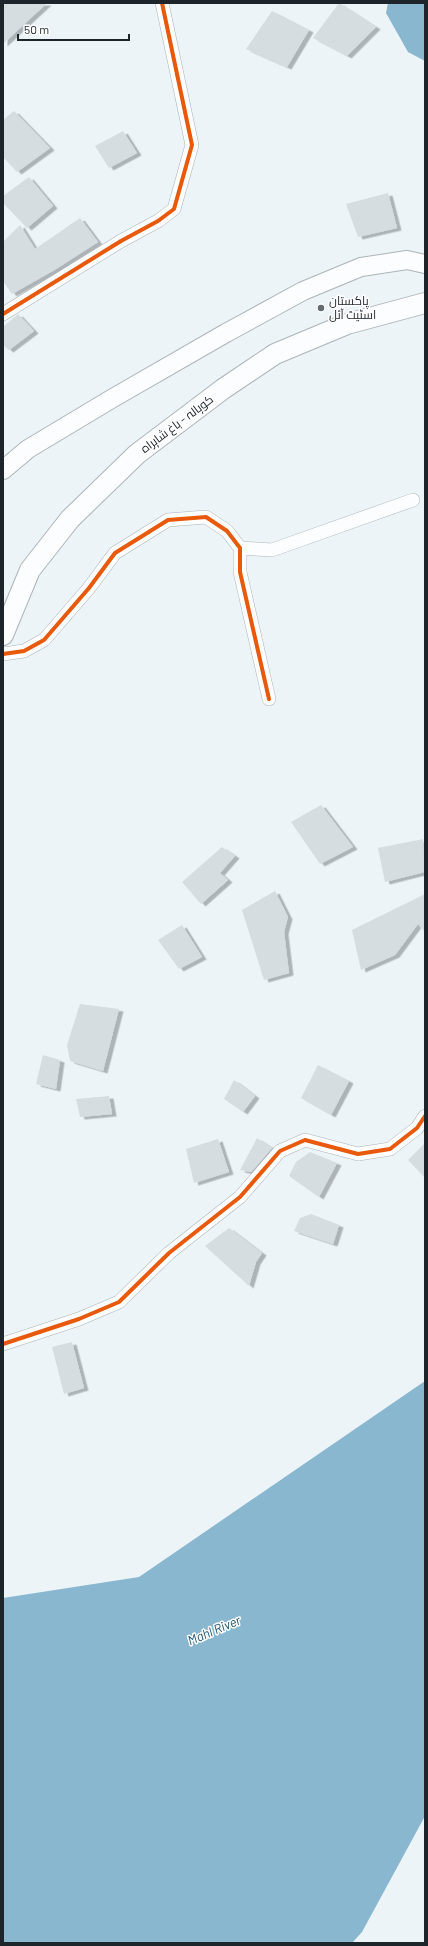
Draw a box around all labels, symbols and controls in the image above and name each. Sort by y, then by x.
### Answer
scale bar [18,16,129,42]
text: 50 m [24,22,49,36]
place label: پاکستان اسٹیٹ آئل [329,293,376,322]
marker: پاکستان اسٹیٹ آئل [316,303,326,313]
street label: کوہالہ - باغ شاہراہ [137,391,217,457]
water label: Mahl River [185,1612,243,1648]

